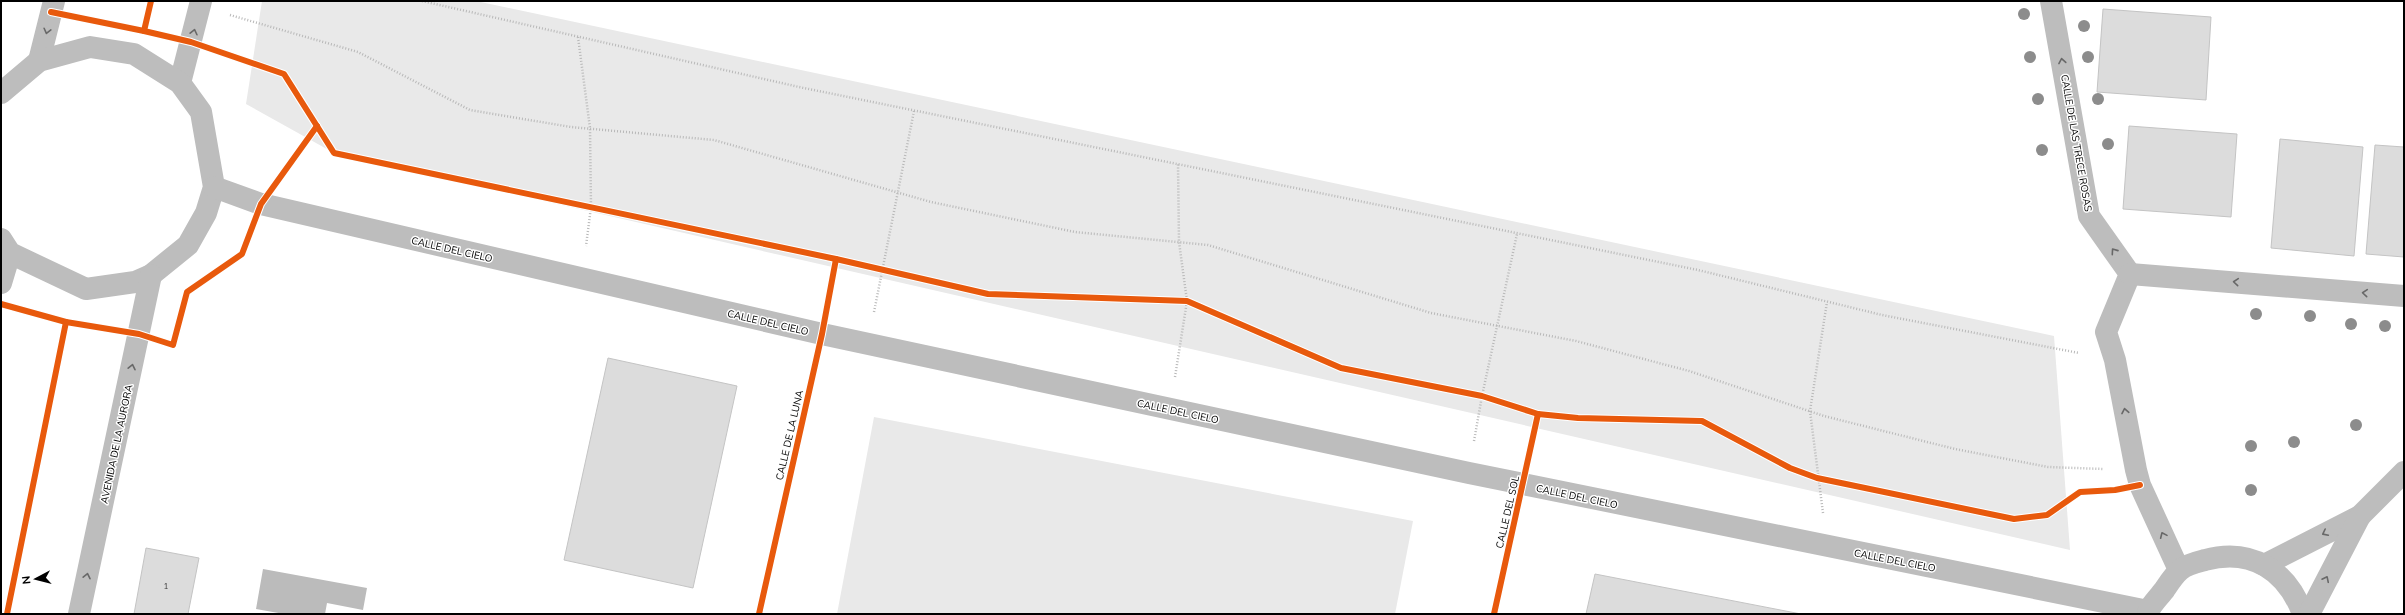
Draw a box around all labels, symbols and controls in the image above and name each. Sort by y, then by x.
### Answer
one-way arrow [43,28,51,34]
one-way arrow [189,29,197,35]
one-way arrow [2058,58,2067,64]
street label: CALLE DE LAS TRECE ROSAS [2058,73,2095,213]
street label: CALLE DEL CIELO [410,234,494,265]
one-way arrow [2111,248,2119,255]
one-way arrow [2233,278,2239,287]
one-way arrow [2362,289,2368,298]
street label: CALLE DEL CIELO [726,307,810,338]
one-way arrow [128,363,136,370]
street label: AVENIDA DE LA AURORA [97,383,136,505]
street label: CALLE DE LA LUNA [773,388,806,481]
street label: CALLE DEL CIELO [1136,397,1220,427]
one-way arrow [2121,408,2129,414]
street label: CALLE DEL SOL [1493,474,1522,550]
street label: CALLE DEL CIELO [1535,482,1619,512]
one-way arrow [2322,529,2329,536]
one-way arrow [2160,531,2168,539]
street label: CALLE DEL CIELO [1853,546,1937,575]
north arrow [16,559,56,599]
one-way arrow [83,573,91,579]
text: N [19,575,34,585]
one-way arrow [2321,576,2329,583]
house number: 1 [164,581,169,591]

